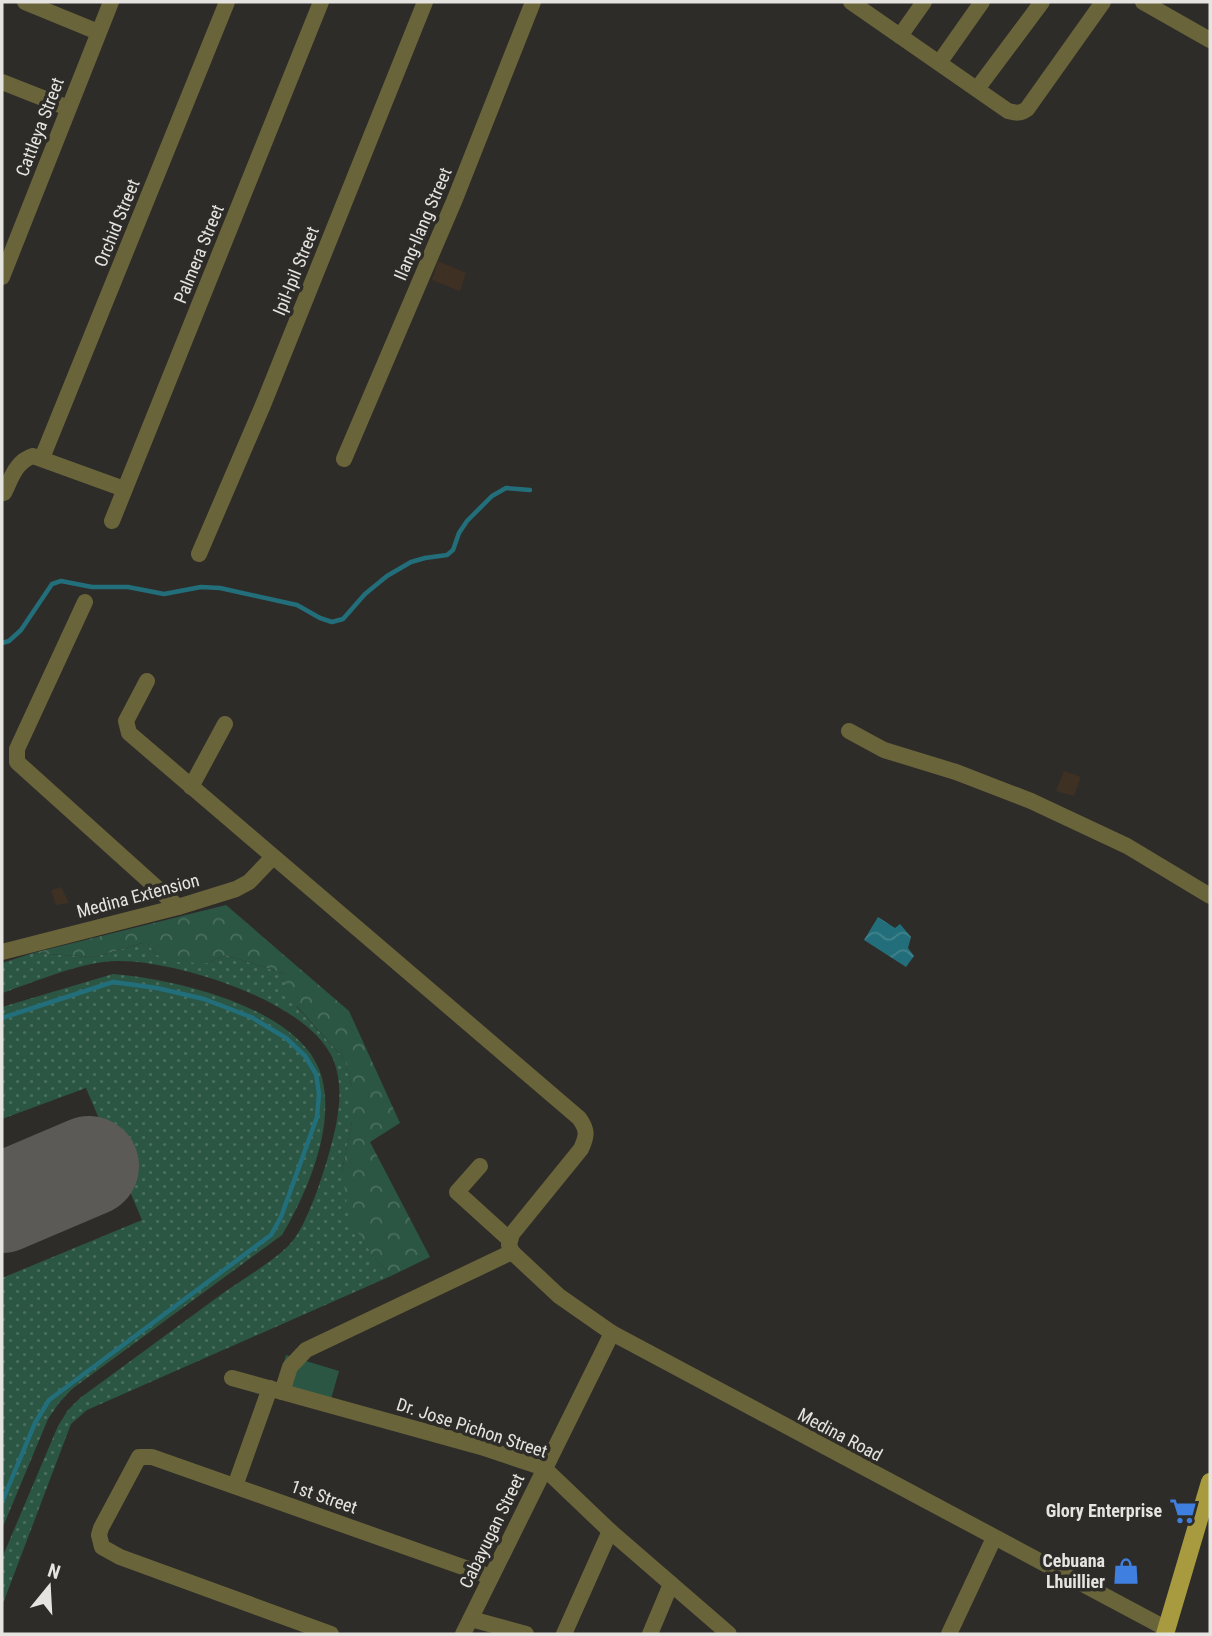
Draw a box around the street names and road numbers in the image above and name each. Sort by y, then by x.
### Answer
street label: Cattleya Street [11,74,68,179]
street label: Ilang-Ilang Street [389,164,456,283]
street label: Orchid Street [89,176,144,270]
street label: Palmera Street [169,201,228,306]
street label: Ipil-Ipil Street [268,223,323,318]
street label: Medina Extension [74,869,201,922]
street label: Dr. Jose Pichon Street [394,1393,550,1462]
street label: Medina Road [794,1404,886,1466]
street label: Cabayugan Street [455,1470,528,1592]
street label: 1st Street [288,1475,360,1518]

